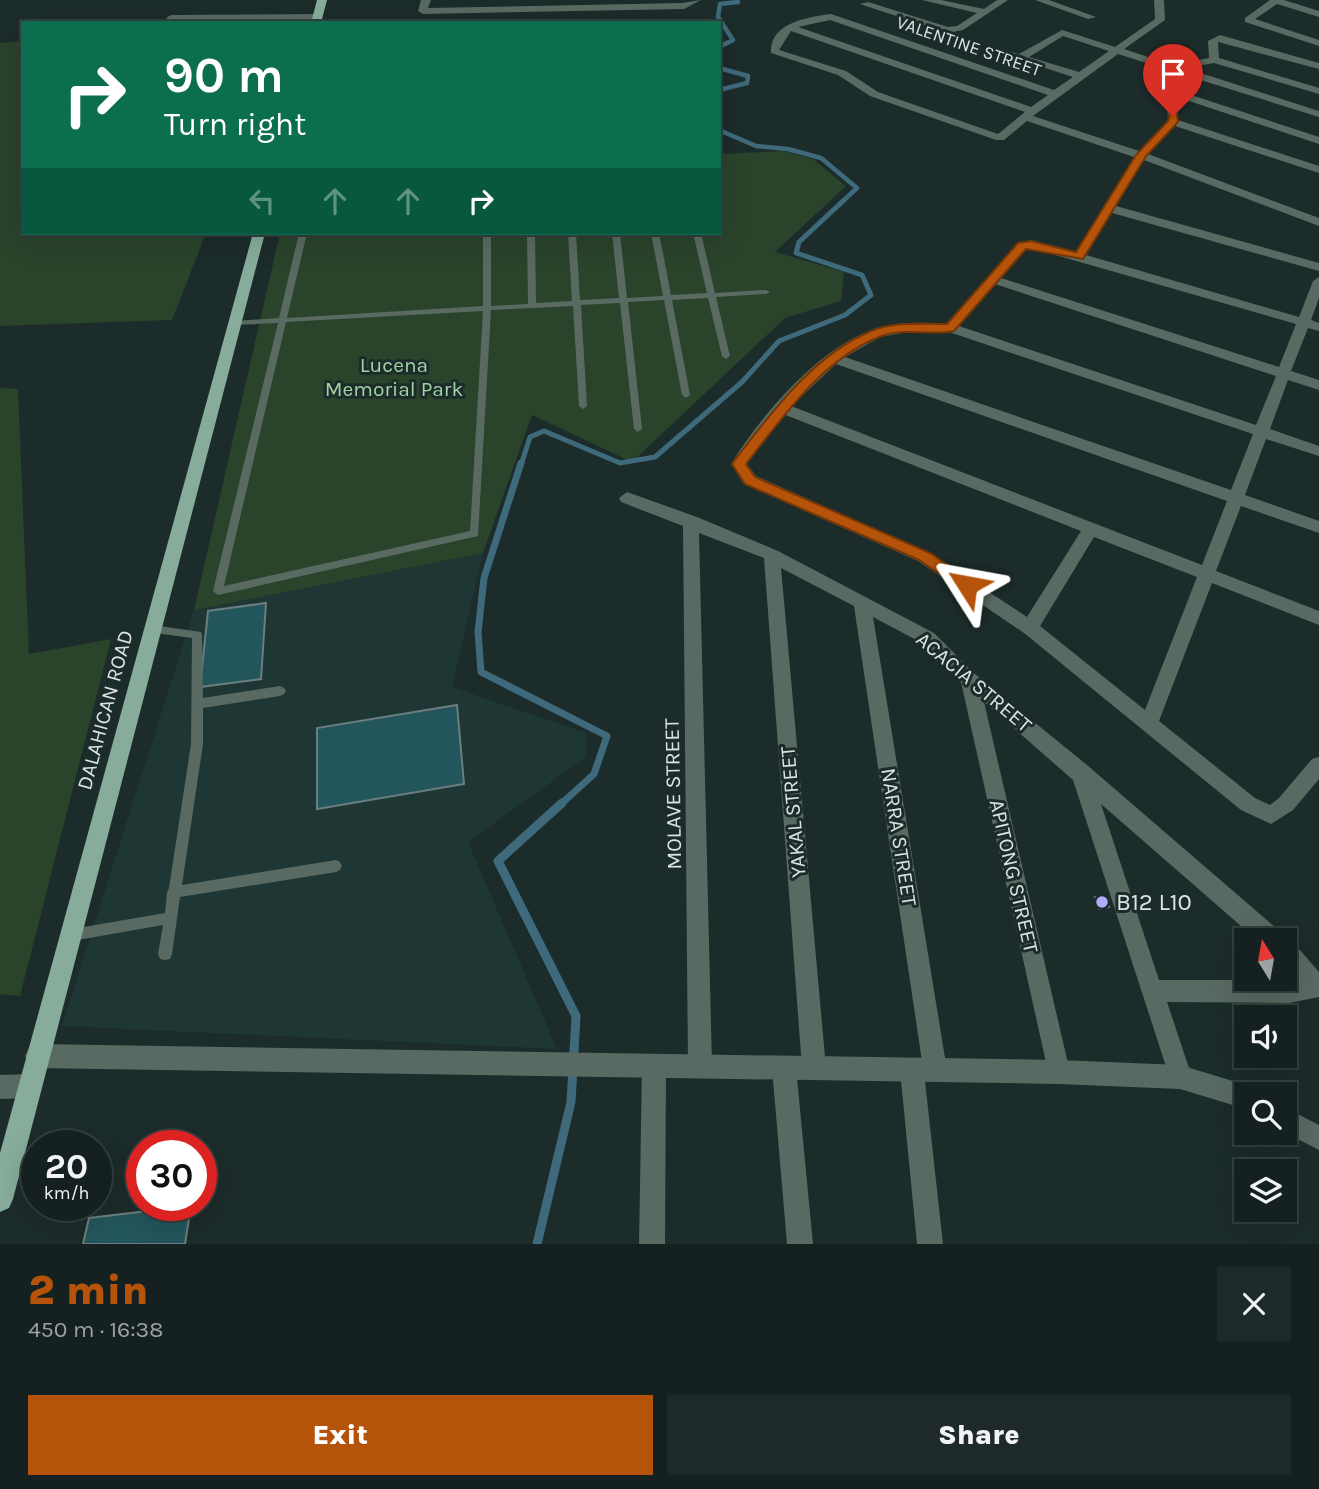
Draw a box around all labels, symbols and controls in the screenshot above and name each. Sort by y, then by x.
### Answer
street label: VALENTINE STREET [894,11,1044,81]
pin [1143,44,1203,116]
text: 90 m [164,47,284,104]
icon: right [49,49,140,140]
icon: arrive [1154,55,1192,93]
text: Turn right [164,106,306,143]
icon: left [243,182,281,220]
icon: ahead [316,182,354,220]
icon: ahead [389,182,427,220]
icon: right [462,182,500,220]
park label: Lucena Memorial Park [325,353,463,401]
position arrow [930,548,1004,622]
street label: ACACIA STREET [912,627,1037,737]
street label: DALAHICAN ROAD [72,628,138,792]
street label: MOLAVE STREET [660,718,686,870]
street label: YAKAL STREET [775,745,811,879]
street label: NARRA STREET [876,766,922,908]
street label: APITONG STREET [985,797,1043,956]
place label: B12 L10 [1116,888,1192,916]
marker: B12 L10 [1094,894,1110,910]
north arrow [1234,928,1297,990]
map controls [1234,928,1297,1222]
button: sound [1234,1005,1297,1068]
button: search [1234,1082,1297,1145]
speed limit sign: 30 [126,1130,217,1221]
text: 20 [45,1146,88,1187]
button: layers [1234,1159,1297,1222]
text: km/h [44,1182,89,1204]
text: 2 min [28,1265,148,1315]
button: close [1217,1267,1291,1341]
text: 450 m · 16:38 [28,1316,163,1343]
button: Exit [28,1395,653,1475]
button: Share [667,1395,1291,1475]

